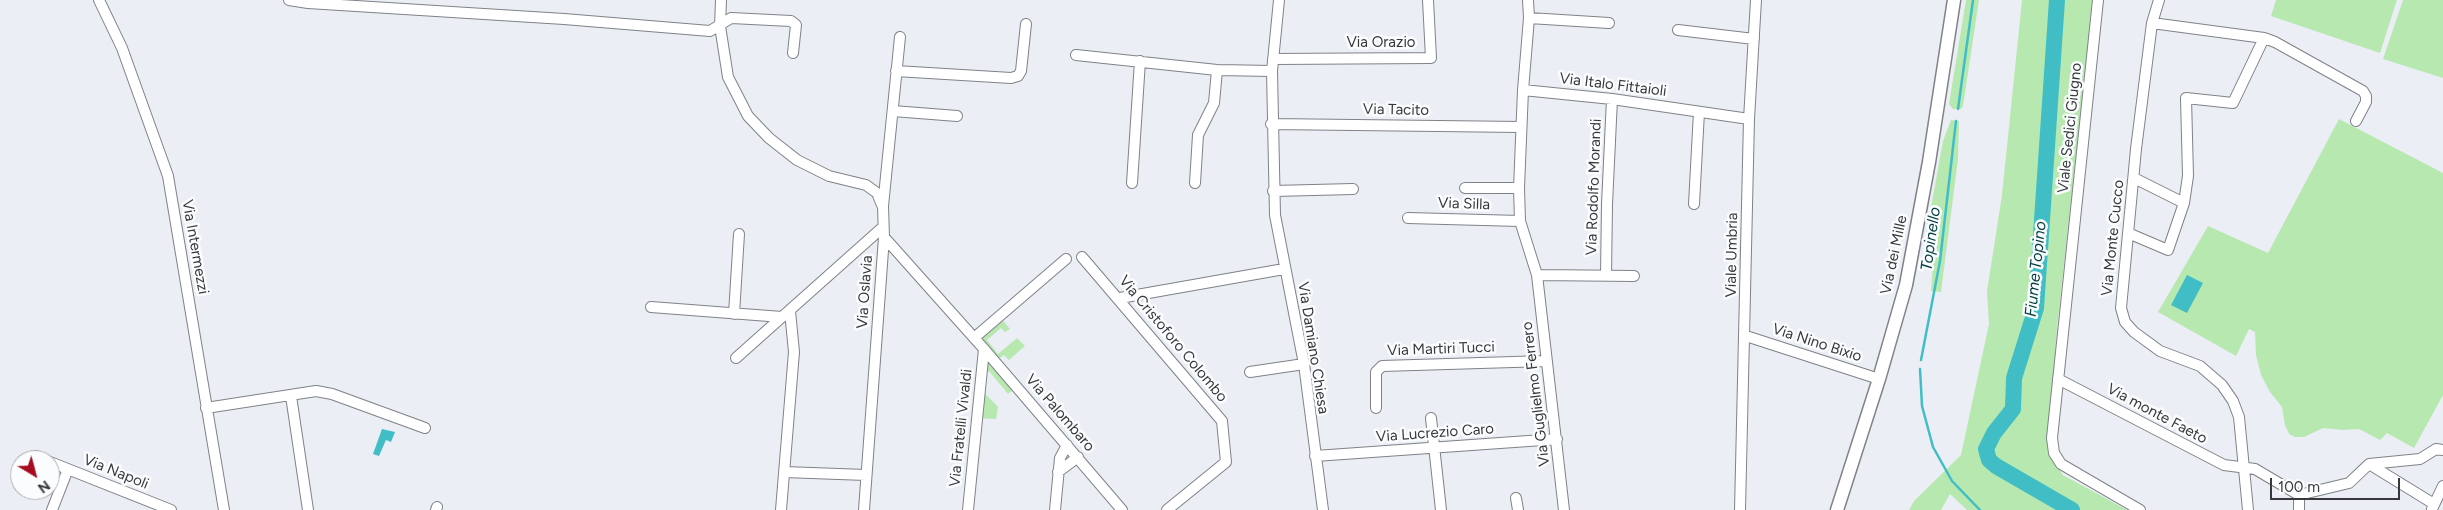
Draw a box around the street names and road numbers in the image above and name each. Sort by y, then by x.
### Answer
street label: Via Orazio [1346,34,1416,52]
street label: Viale Sedici Giugno [2054,62,2086,194]
street label: Via Italo Fittaioli [1558,69,1668,101]
street label: Via Tacito [1363,100,1429,120]
street label: Via Rodolfo Morandi [1583,118,1605,256]
street label: Via Monte Cucco [2098,179,2128,297]
street label: Via Silla [1438,194,1490,214]
street label: Via Intermezzi [178,198,212,296]
street label: Viale Umbria [1722,212,1742,298]
street label: Via dei Mille [1877,214,1911,296]
street label: Via Oslavia [853,255,877,329]
street label: Via Cristoforo Colombo [1115,272,1231,406]
street label: Via Damiano Chiesa [1294,281,1332,415]
street label: Via Nino Bixio [1770,320,1864,366]
street label: Via Guglielmo Ferrero [1518,321,1554,467]
street label: Via Martiri Tucci [1387,338,1495,360]
street label: Via Fratelli Vivaldi [946,368,976,488]
street label: Via Palombaro [1022,371,1098,455]
street label: Via monte Faeto [2104,380,2210,448]
street label: Via Lucrezio Caro [1375,420,1495,446]
street label: Via Napoli [81,451,151,493]

